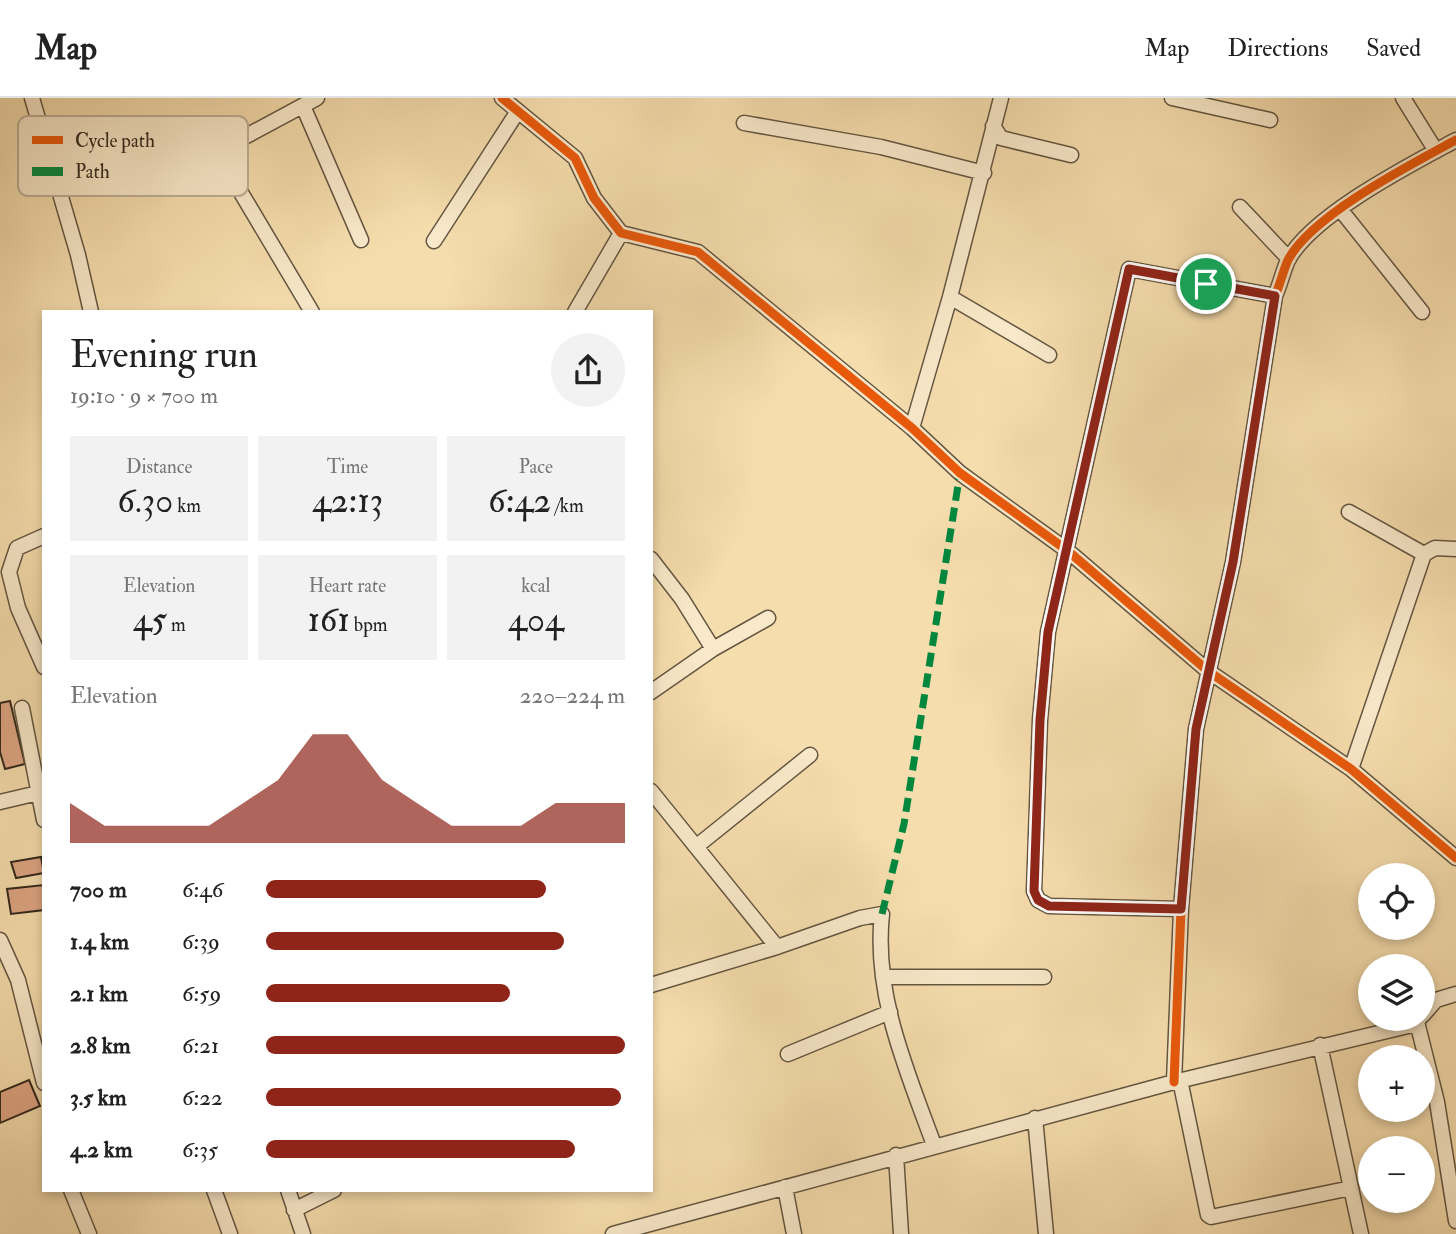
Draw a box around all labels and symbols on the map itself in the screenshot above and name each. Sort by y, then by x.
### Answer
legend [18,116,248,196]
text: Cycle path [75,129,155,154]
text: Path [75,160,110,184]
pin [1176,254,1236,314]

